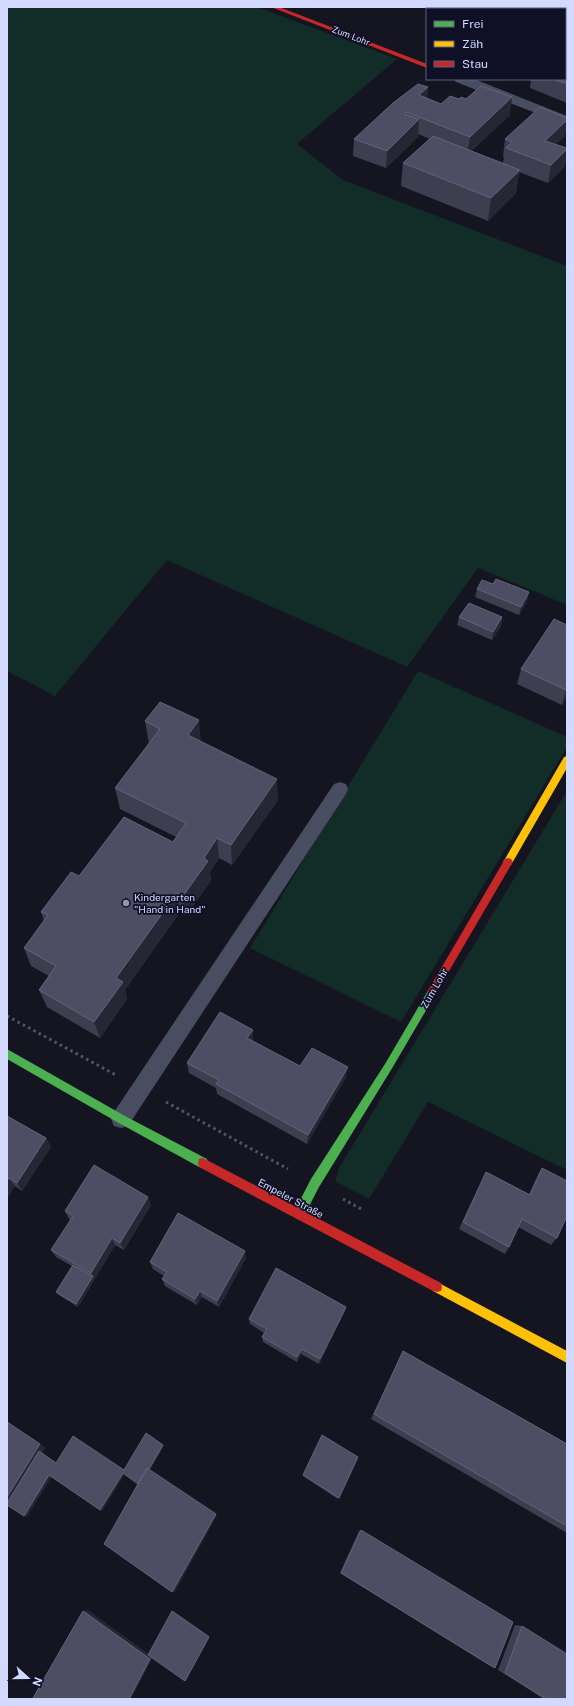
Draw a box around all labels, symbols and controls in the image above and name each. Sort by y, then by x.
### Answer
legend [426,8,566,80]
text: Frei [462,17,484,31]
street label: Zum Lohr [331,23,372,48]
text: Zäh [462,37,483,51]
text: Stau [462,57,488,71]
place label: Kindergarten "Hand in Hand" [134,891,205,915]
marker: Kindergarten "Hand in Hand" [121,898,131,908]
street label: Zum Lohr [418,966,450,1010]
street label: Empeler Straße [256,1176,326,1220]
north arrow [8,1658,48,1698]
text: N [30,1675,44,1688]

